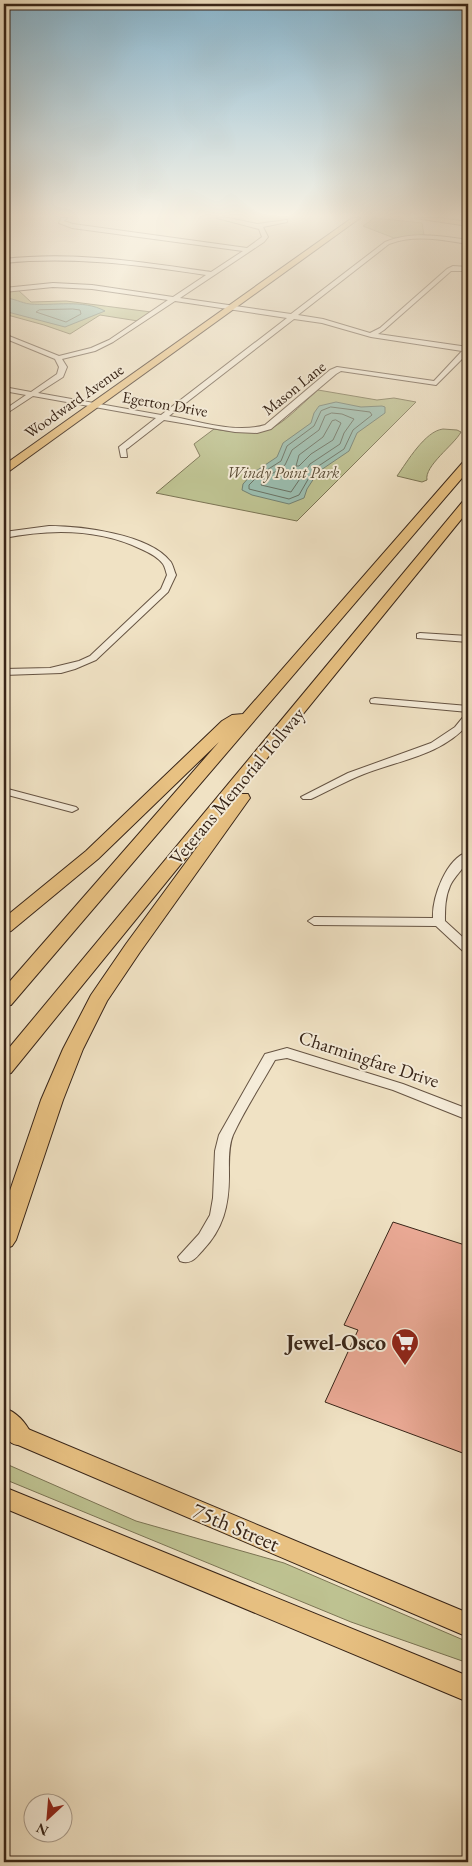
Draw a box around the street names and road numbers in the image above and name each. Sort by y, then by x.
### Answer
street label: Mason Lane [258,356,330,420]
street label: Woodward Avenue [20,359,128,443]
street label: Egerton Drive [121,386,209,422]
street label: Veterans Memorial Tollway [164,702,311,870]
street label: Charmingfare Drive [296,1025,442,1093]
street label: 75th Street [188,1496,284,1558]

